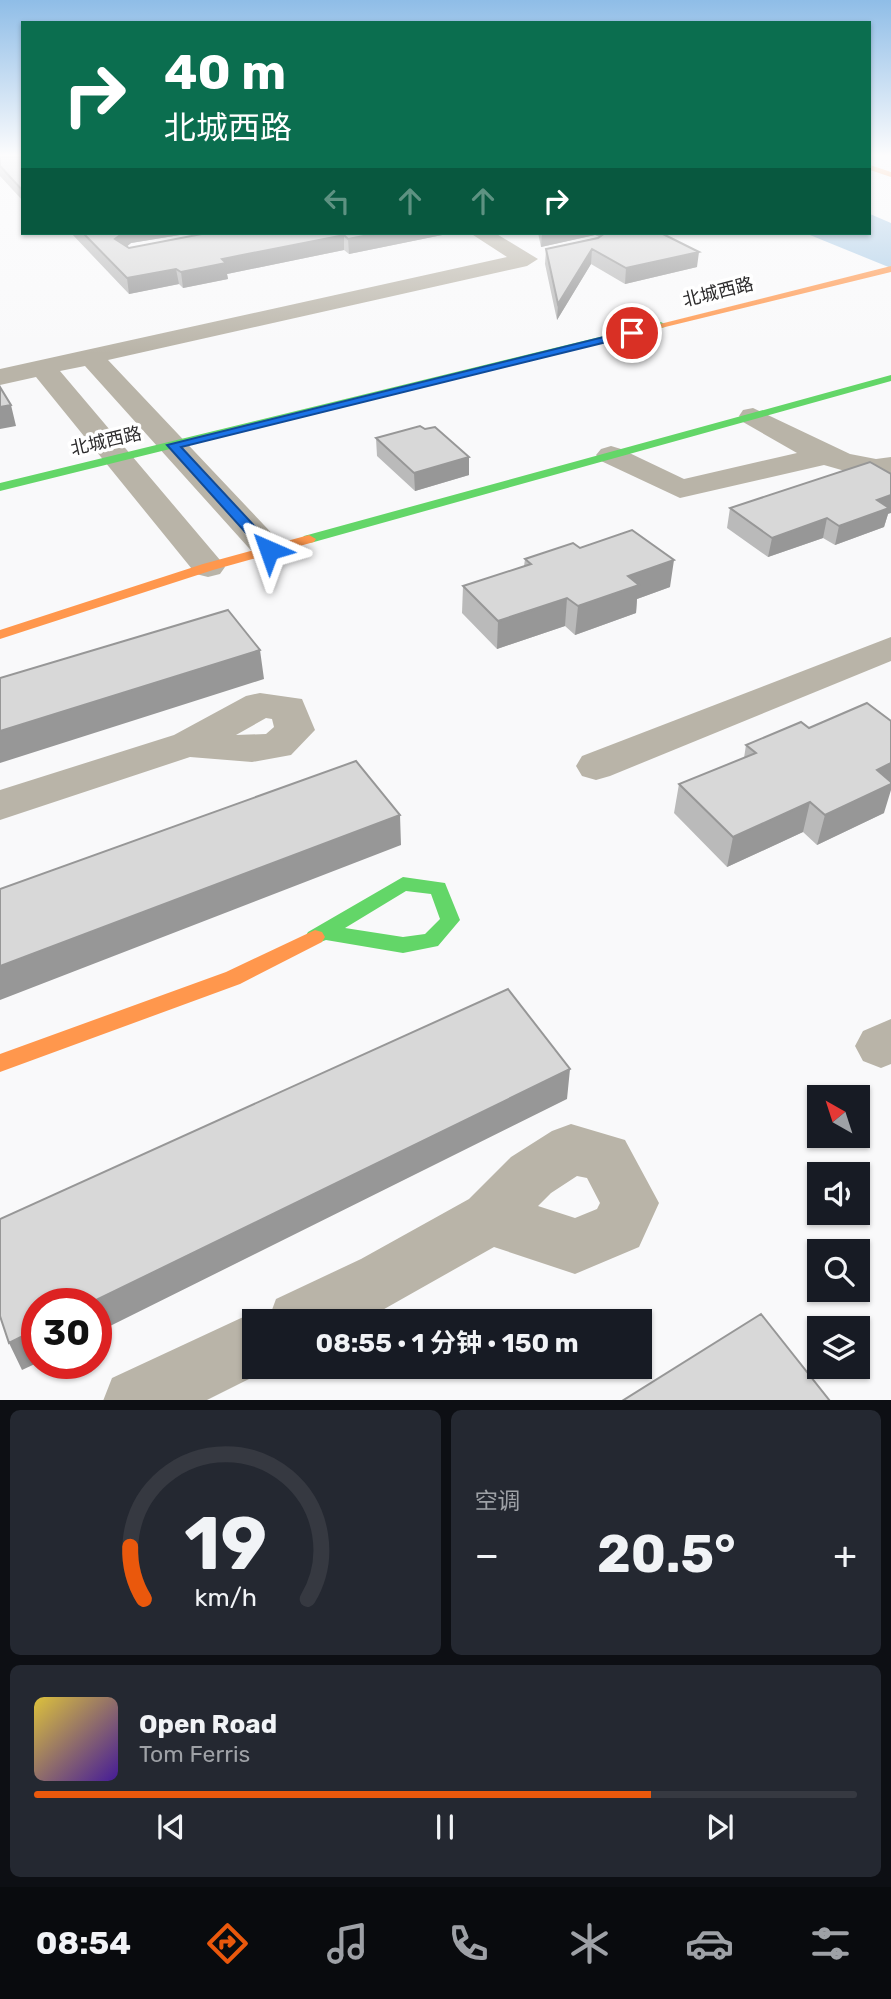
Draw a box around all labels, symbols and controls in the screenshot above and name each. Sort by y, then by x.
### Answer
text: 40 m [164,43,286,101]
icon: right [49,49,140,140]
text: 北城西路 [164,109,292,147]
icon: left [318,182,356,220]
icon: ahead [391,182,429,220]
icon: ahead [464,182,502,220]
icon: right [537,182,575,220]
street label: 北城西路 [680,273,756,311]
pin [602,303,662,363]
icon: arrive [613,314,651,352]
street label: 北城西路 [68,422,144,460]
position arrow [232,513,306,587]
north arrow [807,1085,870,1148]
map controls [807,1085,870,1379]
button: sound [807,1162,870,1225]
button: search [807,1239,870,1302]
speed limit sign: 30 [21,1288,112,1379]
button: layers [807,1316,870,1379]
text: 08:55 · 1 分钟 · 150 m [316,1328,579,1359]
text: 空调 [475,1487,521,1515]
text: 19 [184,1501,267,1587]
text: 20.5° [597,1523,736,1585]
text: − [475,1532,499,1578]
text: + [833,1532,857,1578]
text: km/h [194,1582,256,1611]
text: Open Road [139,1709,277,1740]
text: Tom Ferris [139,1740,250,1768]
icon: previous [152,1808,190,1846]
icon: pause [426,1808,464,1846]
icon: next [701,1808,739,1846]
icon: directions [203,1919,252,1968]
icon: music [323,1919,372,1968]
icon: phone [444,1919,493,1968]
icon: climate [565,1919,614,1968]
icon: car [685,1919,734,1968]
icon: filters [806,1919,855,1968]
text: 08:54 [36,1924,131,1962]

